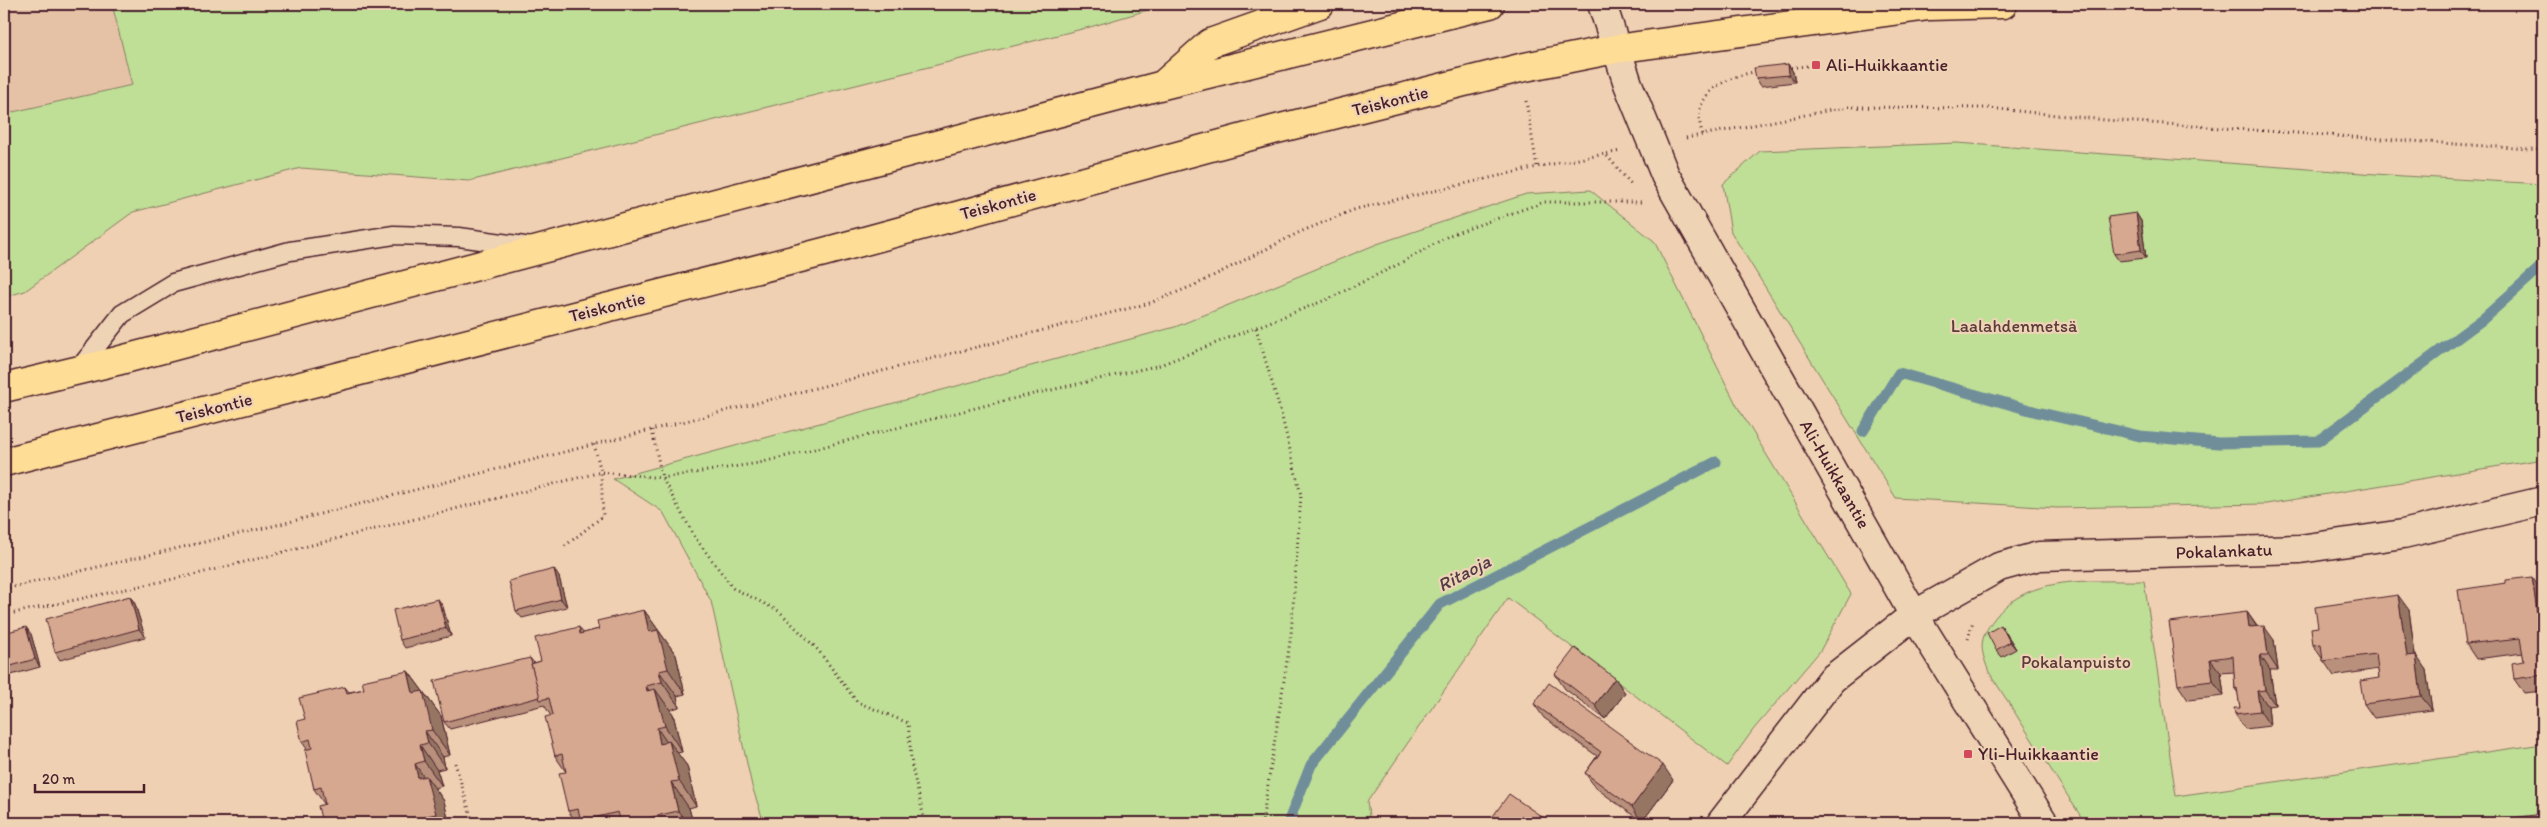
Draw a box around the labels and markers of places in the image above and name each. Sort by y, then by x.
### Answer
place label: Ali-Huikkaantie [1826,54,1948,76]
marker: Ali-Huikkaantie [1810,59,1822,71]
place label: Yli-Huikkaantie [1978,743,2099,765]
marker: Yli-Huikkaantie [1962,748,1974,760]

